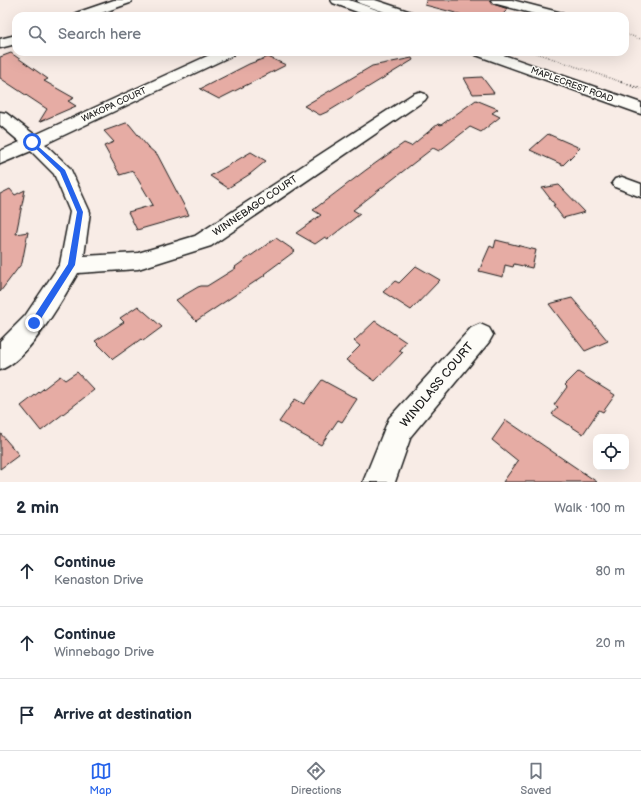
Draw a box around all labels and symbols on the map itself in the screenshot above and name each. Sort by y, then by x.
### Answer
street label: MAPLECREST ROAD [529,65,615,105]
street label: WAKOPA COURT [80,85,149,125]
route start [23,133,41,151]
street label: WINNEBAGO COURT [210,173,300,239]
route end [25,314,43,332]
street label: WINDLASS COURT [397,339,478,431]

